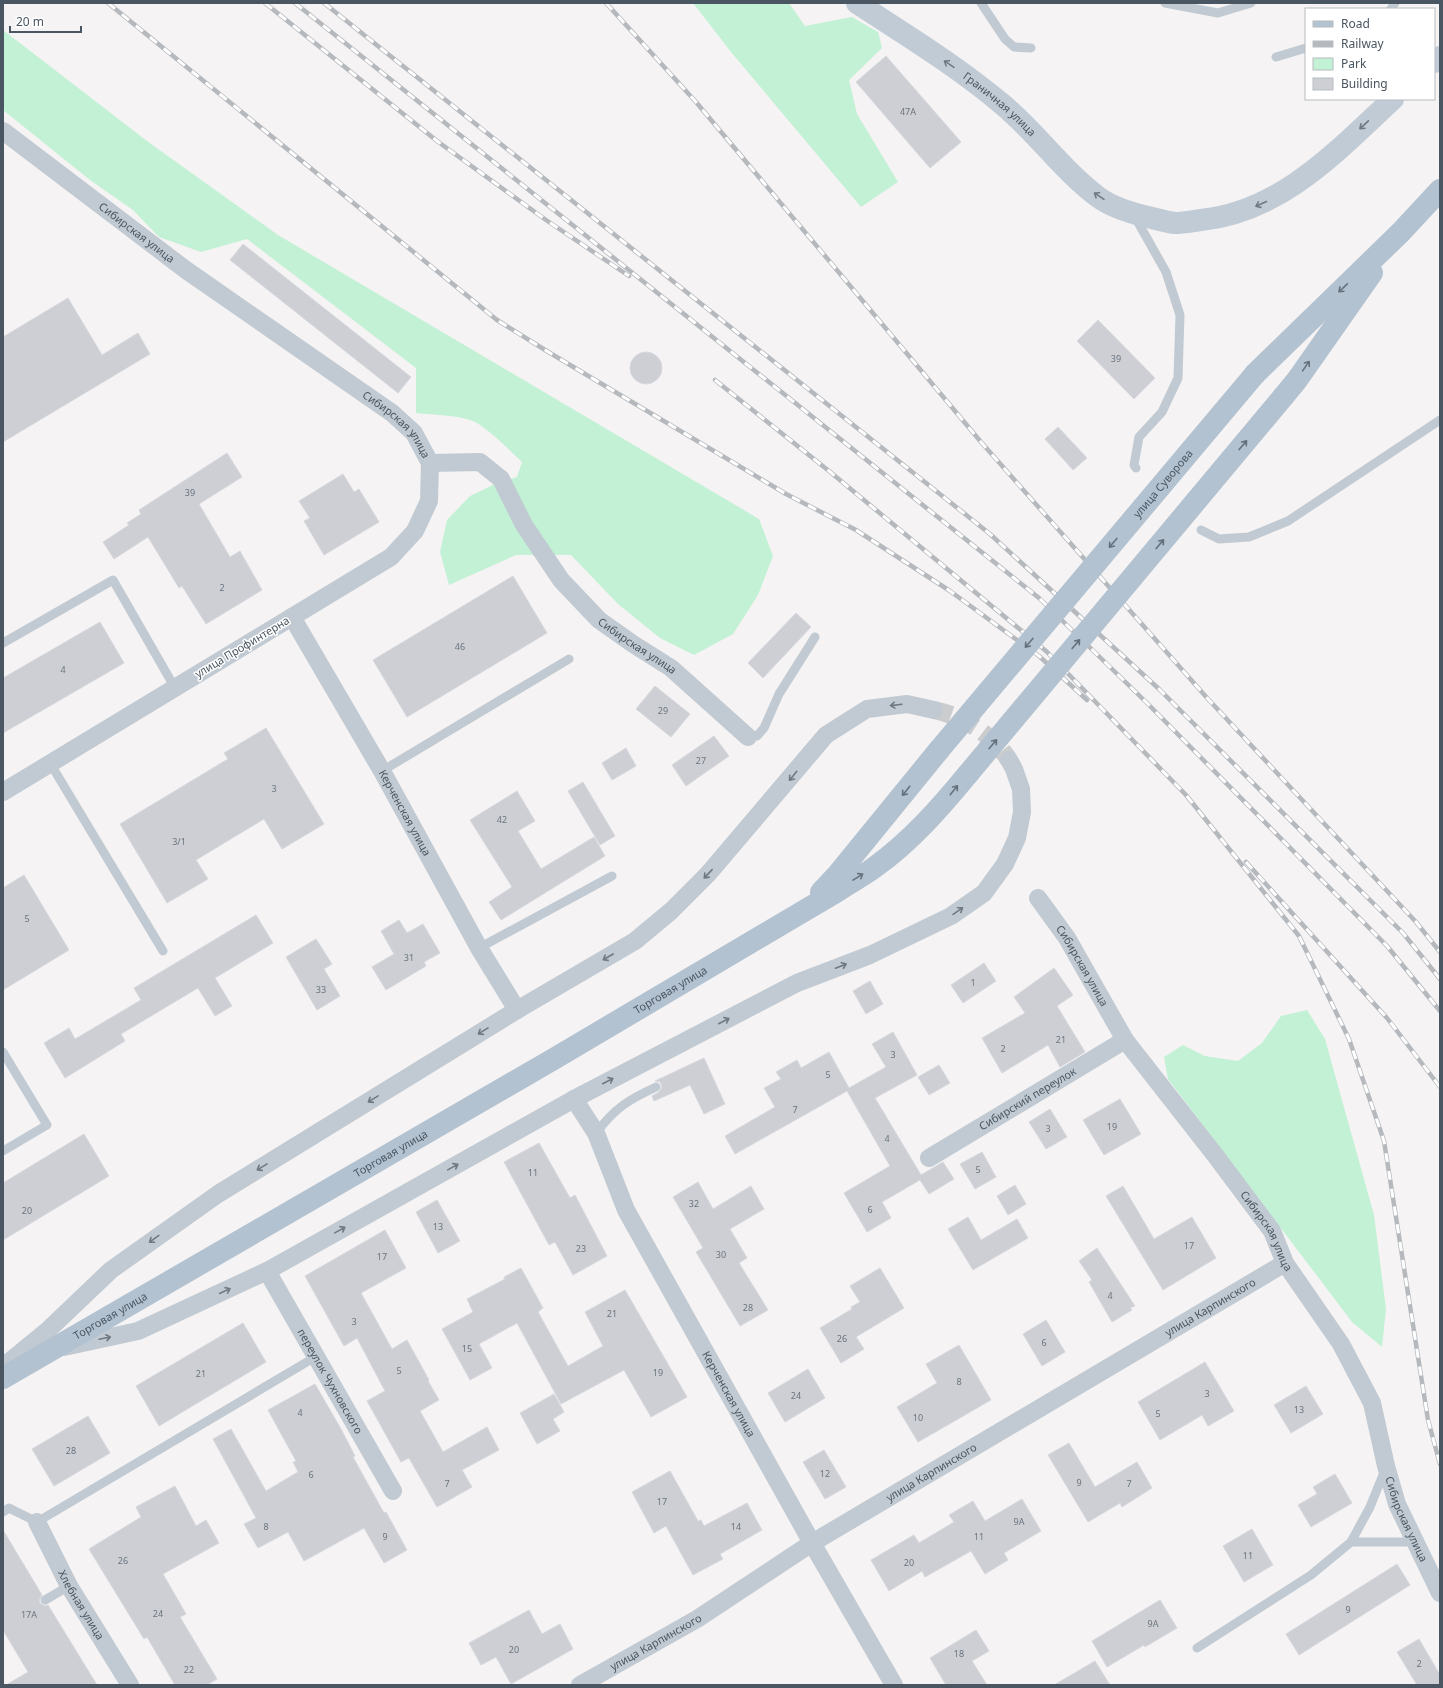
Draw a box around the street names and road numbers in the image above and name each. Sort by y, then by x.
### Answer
street label: Граничная улица [960,68,1040,139]
street label: Сибирская улица [96,199,178,266]
street label: Сибирская улица [360,387,434,461]
street label: улица Суворова [1129,446,1196,521]
street label: улица Профинтерна [192,612,292,681]
street label: Сибирская улица [595,614,680,677]
street label: Керченская улица [376,767,435,858]
street label: Сибирская улица [1053,922,1112,1009]
street label: Торговая улица [631,962,710,1017]
street label: Сибирский переулок [976,1063,1079,1133]
street label: Торговая улица [351,1126,430,1180]
street label: Сибирская улица [1237,1187,1296,1274]
street label: улица Карпинского [1162,1274,1258,1339]
street label: Торговая улица [70,1288,150,1343]
street label: переулок Чухновского [294,1326,367,1436]
street label: Керченская улица [699,1348,759,1440]
street label: улица Карпинского [883,1439,979,1505]
street label: Сибирская улица [1382,1475,1432,1564]
street label: Хлебная улица [55,1567,108,1642]
street label: улица Карпинского [607,1610,704,1674]

